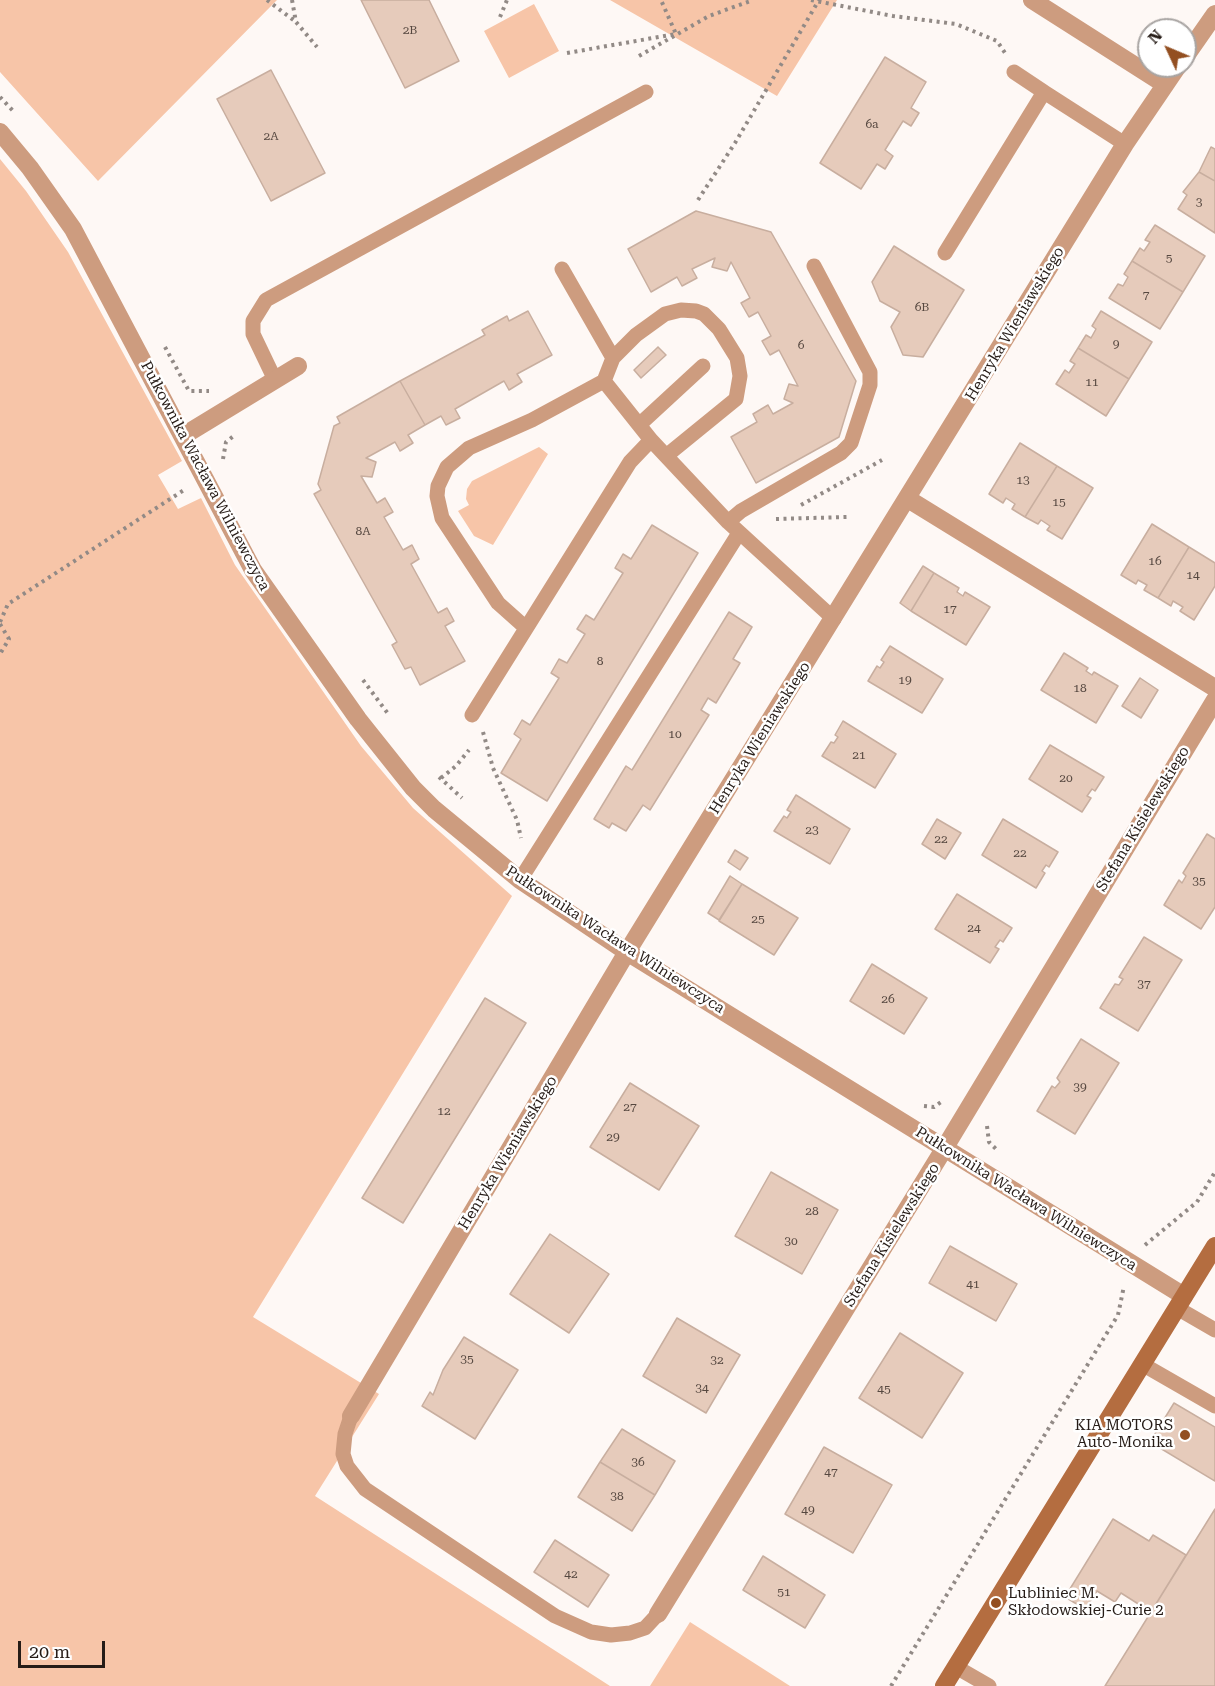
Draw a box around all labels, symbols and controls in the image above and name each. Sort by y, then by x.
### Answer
north arrow [1137,18,1197,78]
house number: 2B [403,23,417,37]
text: N [1144,26,1166,48]
house number: 6a [865,117,879,131]
house number: 2A [263,129,279,143]
house number: 3 [1196,195,1202,209]
street label: Henryka Wieniawskiego [962,244,1068,404]
house number: 5 [1166,251,1172,265]
house number: 7 [1143,288,1149,302]
house number: 6B [915,300,929,314]
house number: 9 [1113,337,1119,351]
house number: 6 [798,338,804,352]
street label: Pułkownika Wacława Wilniewczyca [137,358,273,594]
house number: 11 [1085,375,1099,389]
house number: 13 [1016,473,1030,487]
house number: 15 [1052,495,1066,509]
house number: 8A [355,524,371,538]
house number: 16 [1148,554,1162,568]
house number: 14 [1186,568,1200,582]
house number: 17 [943,602,957,616]
house number: 8 [597,654,603,668]
street label: Henryka Wieniawskiego [706,658,814,818]
house number: 19 [898,673,912,687]
house number: 18 [1073,681,1087,695]
house number: 10 [668,727,682,741]
street label: Stefana Kisielewskiego [1093,743,1193,895]
house number: 21 [852,748,866,762]
house number: 20 [1059,771,1073,785]
house number: 23 [805,823,819,837]
house number: 22 [934,832,948,846]
house number: 22 [1013,846,1027,860]
street label: Pułkownika Wacława Wilniewczyca [502,862,728,1018]
house number: 35 [1192,874,1206,888]
house number: 25 [751,912,765,926]
house number: 24 [967,921,981,935]
house number: 37 [1137,977,1151,991]
house number: 26 [881,992,895,1006]
street label: Henryka Wieniawskiego [455,1073,561,1233]
house number: 39 [1073,1080,1087,1094]
house number: 27 [623,1100,637,1114]
house number: 12 [437,1104,451,1118]
street label: Pułkownika Wacława Wilniewczyca [912,1123,1140,1275]
house number: 29 [606,1130,620,1144]
street label: Stefana Kisielewskiego [840,1160,944,1310]
house number: 28 [805,1204,819,1218]
house number: 30 [784,1234,798,1248]
house number: 41 [966,1277,980,1291]
house number: 35 [460,1352,474,1366]
house number: 32 [710,1353,724,1367]
house number: 34 [695,1381,709,1395]
house number: 45 [877,1382,891,1396]
place label: KIA MOTORS Auto-Monika [1075,1417,1173,1452]
marker: KIA MOTORS Auto-Monika [1178,1428,1192,1442]
house number: 36 [631,1455,645,1469]
house number: 47 [824,1465,838,1479]
house number: 38 [610,1489,624,1503]
house number: 49 [801,1503,815,1517]
house number: 42 [564,1567,578,1581]
house number: 51 [777,1585,791,1599]
place label: Lubliniec M. Skłodowskiej-Curie 2 [1008,1585,1164,1620]
marker: Lubliniec M. Skłodowskiej-Curie 2 [989,1596,1003,1610]
scale bar [21,1629,108,1667]
text: 20 m [29,1641,70,1662]

